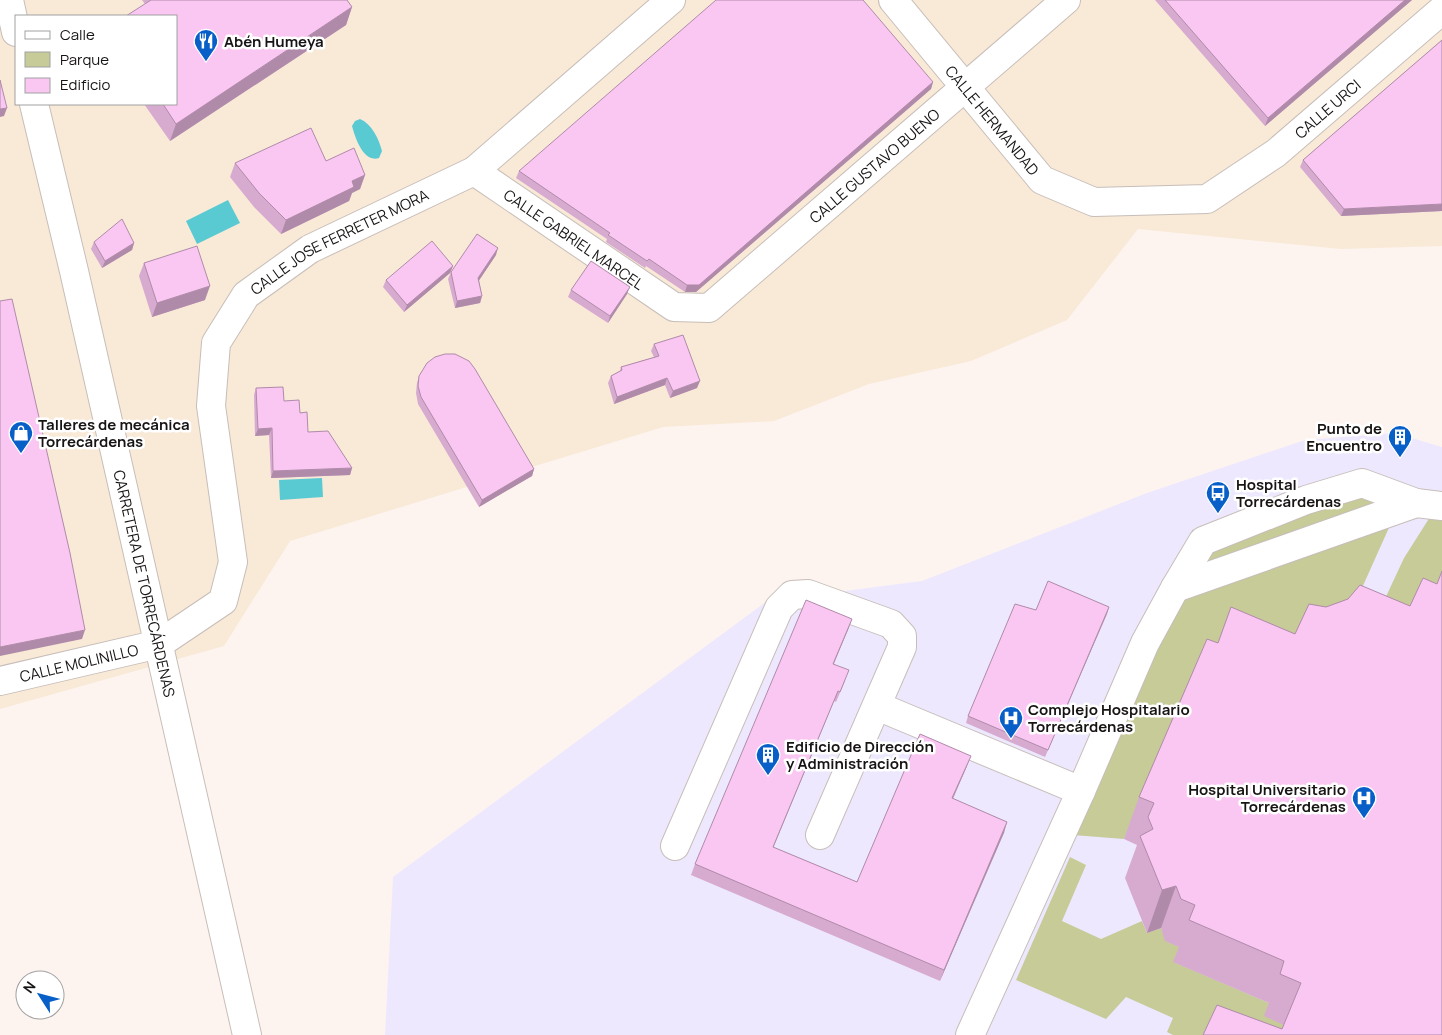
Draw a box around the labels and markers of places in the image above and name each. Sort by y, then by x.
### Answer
restaurant icon: Abén Humeya [193,28,219,62]
place label: Abén Humeya [224,31,324,52]
place label: Talleres de mecánica Torrecárdenas [38,414,190,452]
place label: Punto de Encuentro [1306,418,1382,456]
shop icon: Talleres de mecánica Torrecárdenas [8,420,34,454]
building icon: Punto de Encuentro [1387,424,1413,458]
place label: Hospital Torrecárdenas [1236,474,1341,512]
bus stop icon: Hospital Torrecárdenas [1205,480,1231,514]
place label: Complejo Hospitalario Torrecárdenas [1028,699,1190,737]
hospital icon: Complejo Hospitalario Torrecárdenas [998,705,1024,739]
place label: Edificio de Dirección y Administración [786,736,934,774]
building icon: Edificio de Dirección y Administración [755,742,781,776]
place label: Hospital Universitario Torrecárdenas [1188,779,1346,817]
hospital icon: Hospital Universitario Torrecárdenas [1351,785,1377,819]

